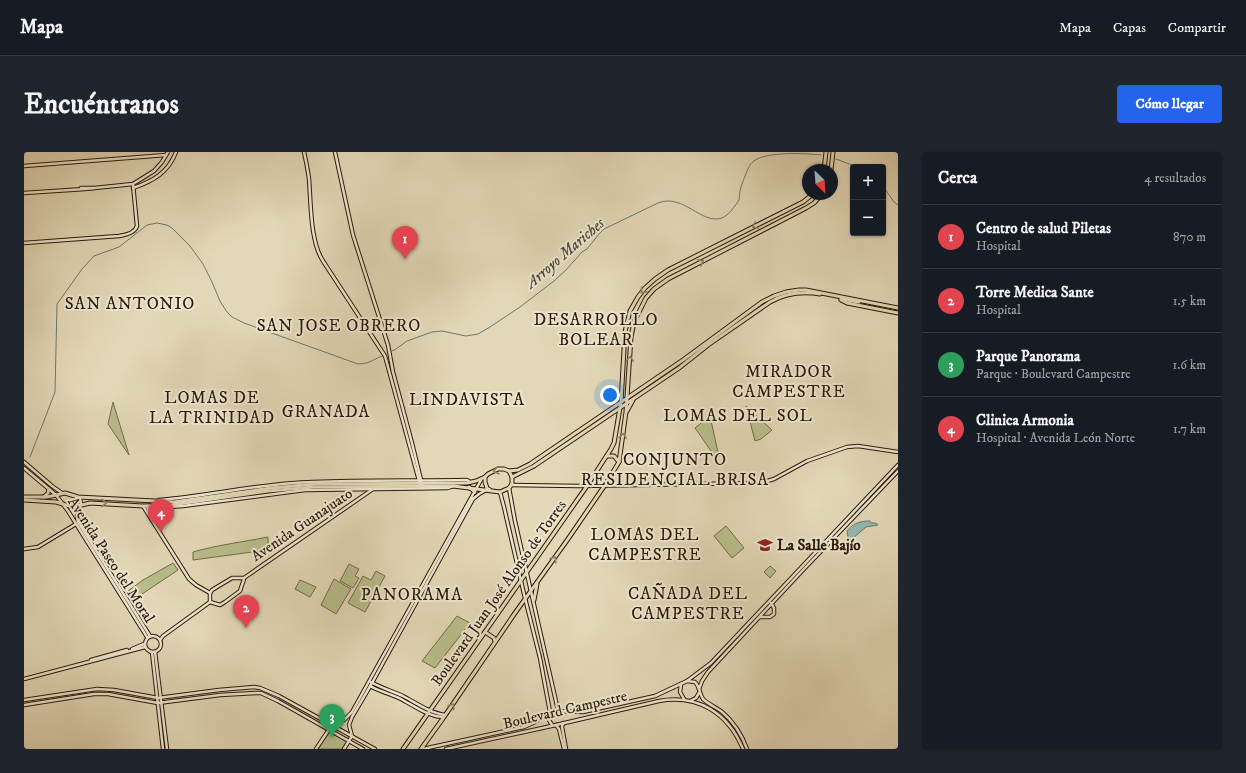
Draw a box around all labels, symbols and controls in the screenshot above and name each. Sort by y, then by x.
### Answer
text: Mapa [20,16,63,39]
text: Mapa [1059,19,1091,37]
text: Capas [1113,19,1146,37]
text: Compartir [1168,19,1226,37]
button: Cómo llegar [1117,85,1222,123]
text: Encuéntranos [24,87,179,122]
north arrow [802,164,838,200]
map controls [850,164,886,236]
button: + [850,164,886,200]
text: Cerca [938,167,977,189]
text: 4 resultados [1144,170,1206,186]
button: − [850,200,886,236]
water label: Arroyo Mariches [520,213,609,294]
text: Centro de salud Piletas [976,219,1111,238]
one-way arrow [751,221,759,229]
pin: 1 [392,226,418,259]
text: 1 [949,229,953,245]
text: 870 m [1173,229,1206,245]
text: Hospital [976,238,1021,254]
one-way arrow [697,259,704,267]
text: Torre Medica Sante [976,283,1094,302]
one-way arrow [641,286,648,294]
district label: SAN ANTONIO [65,293,195,315]
text: 2 [948,293,954,309]
text: 1.5 km [1173,293,1206,309]
text: Hospital [976,302,1021,318]
district label: DESARROLLO BOLEAR [533,309,659,351]
district label: SAN JOSE OBRERO [257,315,421,337]
text: Parque Panorama [976,347,1080,366]
one-way arrow [625,356,634,362]
text: 3 [949,357,953,373]
text: 1.6 km [1172,357,1206,373]
district label: MIRADOR CAMPESTRE [732,361,846,403]
text: Parque · Boulevard Campestre [976,366,1131,382]
your location [600,385,620,405]
district label: LOMAS DE LA TRINIDAD [149,387,275,429]
district label: LINDAVISTA [409,389,525,411]
district label: GRANADA [282,401,370,423]
district label: LOMAS DEL SOL [663,405,813,427]
text: Clinica Armonia [976,411,1074,430]
text: 4 [947,421,955,437]
text: 1.7 km [1173,421,1206,437]
text: Hospital · Avenida León Norte [976,430,1135,446]
one-way arrow [618,433,627,439]
district label: CONJUNTO RESIDENCIAL BRISA [581,449,769,491]
one-way arrow [492,466,499,475]
street label: Avenida Guanajuato [248,484,356,566]
street label: Avenida Paseo del Moral [63,494,159,627]
street label: Boulevard Juan José Alonso de Torres [427,496,571,690]
one-way arrow [101,499,107,508]
pin: 4 [148,499,174,532]
district label: LOMAS DEL CAMPESTRE [588,524,702,566]
school or university icon: La Salle Bajío [756,536,774,554]
place label: La Salle Bajío [777,536,861,555]
one-way arrow [549,556,557,563]
district label: CAÑADA DEL CAMPESTRE [628,582,748,625]
district label: PANORAMA [361,584,463,606]
pin: 2 [233,595,259,628]
street label: Boulevard Campestre [501,686,629,734]
one-way arrow [447,703,455,710]
pin: 3 [319,704,345,737]

